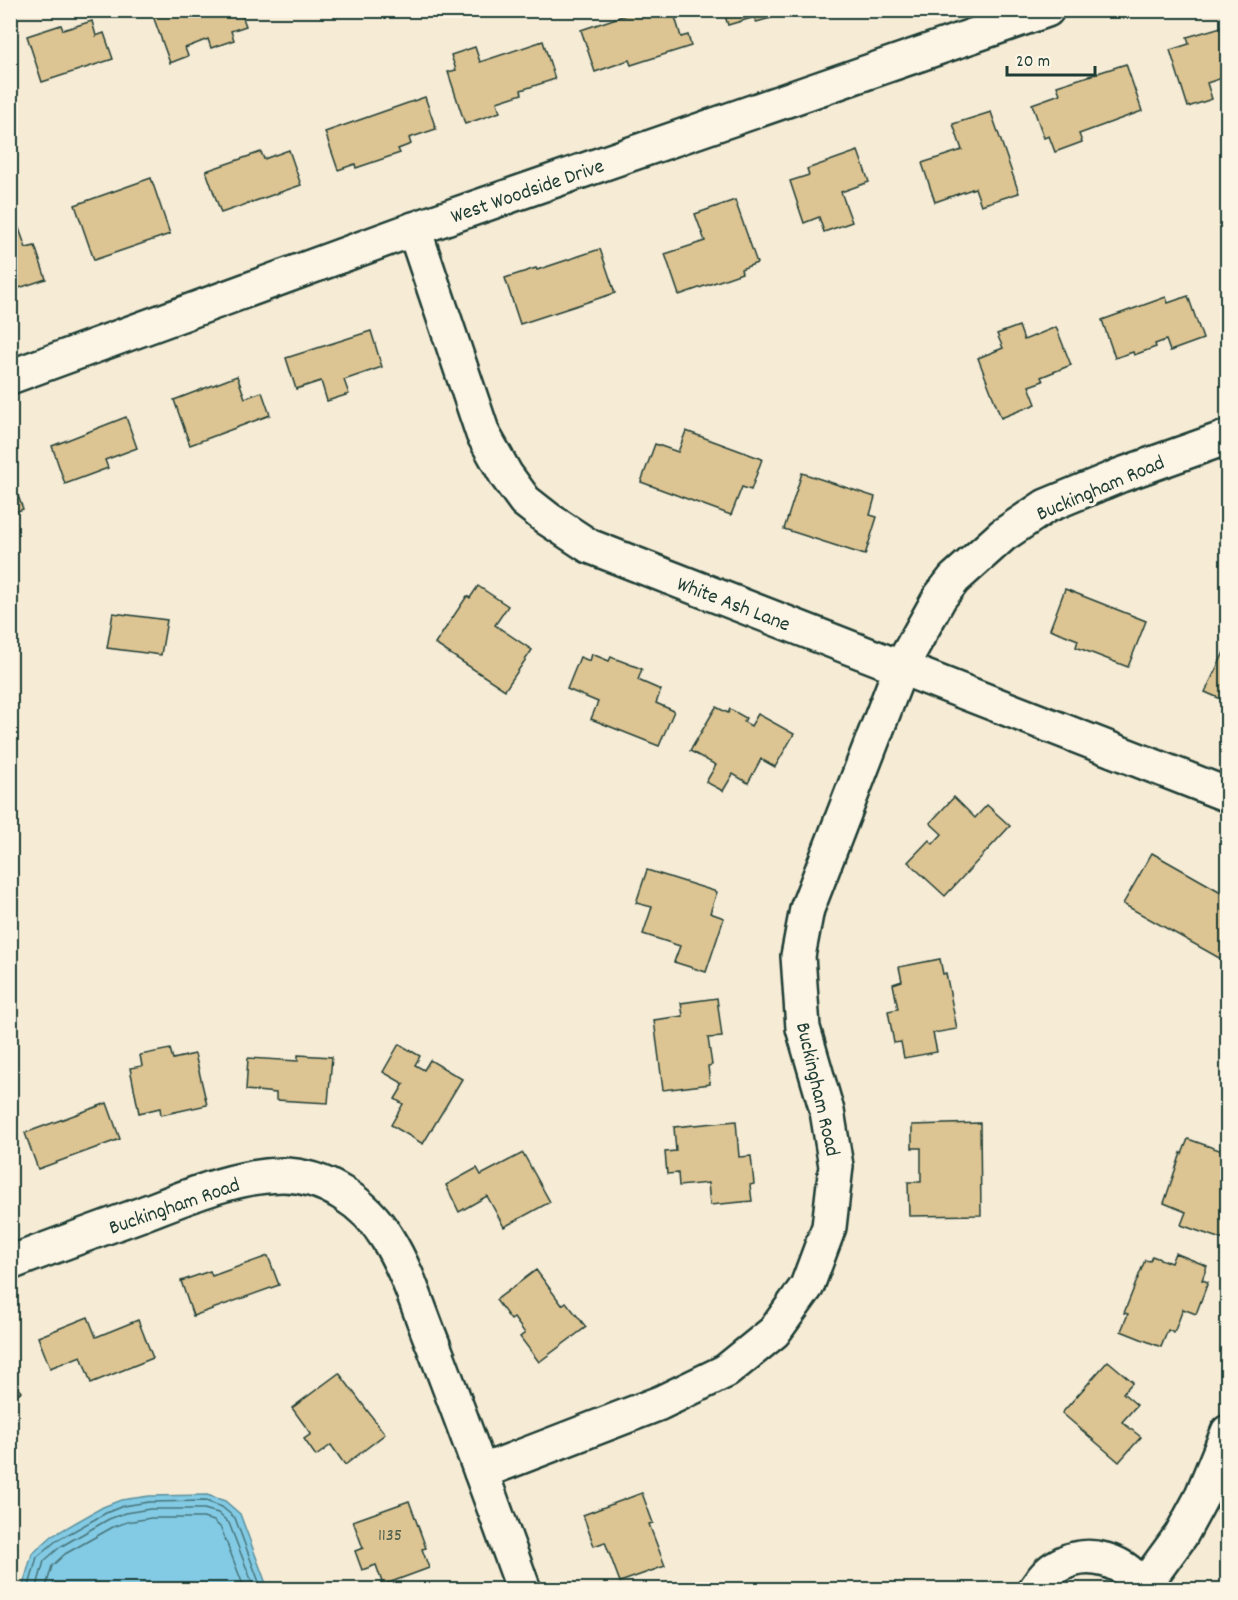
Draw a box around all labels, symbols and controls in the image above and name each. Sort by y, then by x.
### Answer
scale bar [1007,39,1096,77]
text: 20 m [1016,50,1050,75]
street label: West Woodside Drive [447,153,609,233]
street label: Buckingham Road [1032,449,1170,530]
street label: White Ash Lane [672,570,794,641]
street label: Buckingham Road [786,1020,846,1160]
street label: Buckingham Road [105,1171,245,1244]
house number: 1135 [378,1524,402,1549]

